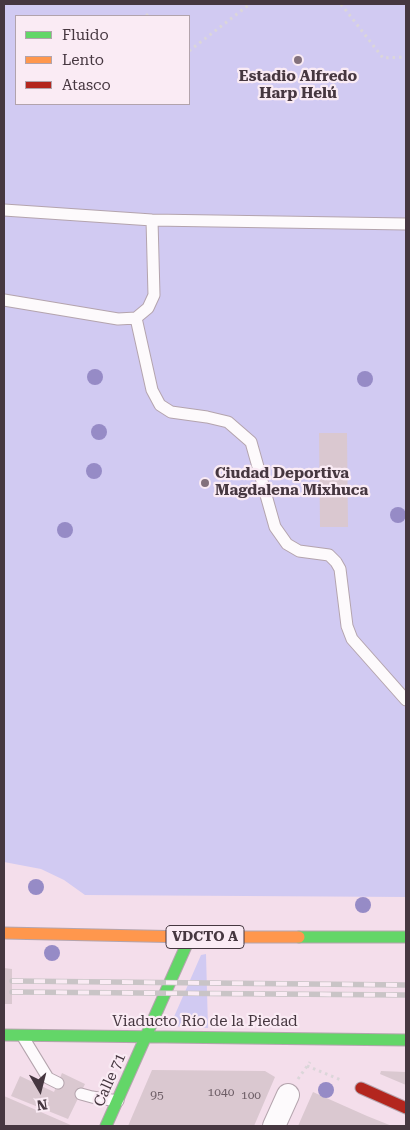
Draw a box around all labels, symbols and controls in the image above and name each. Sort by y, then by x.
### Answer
legend [15,15,190,105]
text: Fluido [62,26,109,44]
text: Lento [62,51,104,69]
marker: Estadio Alfredo Harp Helú [292,54,304,66]
place label: Estadio Alfredo Harp Helú [239,68,357,103]
text: Atasco [62,76,111,94]
place label: Ciudad Deportiva Magdalena Mixhuca [215,465,368,500]
marker: Ciudad Deportiva Magdalena Mixhuca [199,477,211,489]
road number: VDCTO A [166,926,244,949]
street label: Viaducto Río de la Piedad [112,1013,298,1031]
street label: Calle 71 [90,1050,130,1110]
north arrow [15,1065,65,1115]
house number: 1040 [208,1085,234,1099]
house number: 95 [150,1088,164,1102]
house number: 100 [241,1088,261,1102]
text: N [36,1096,49,1114]

